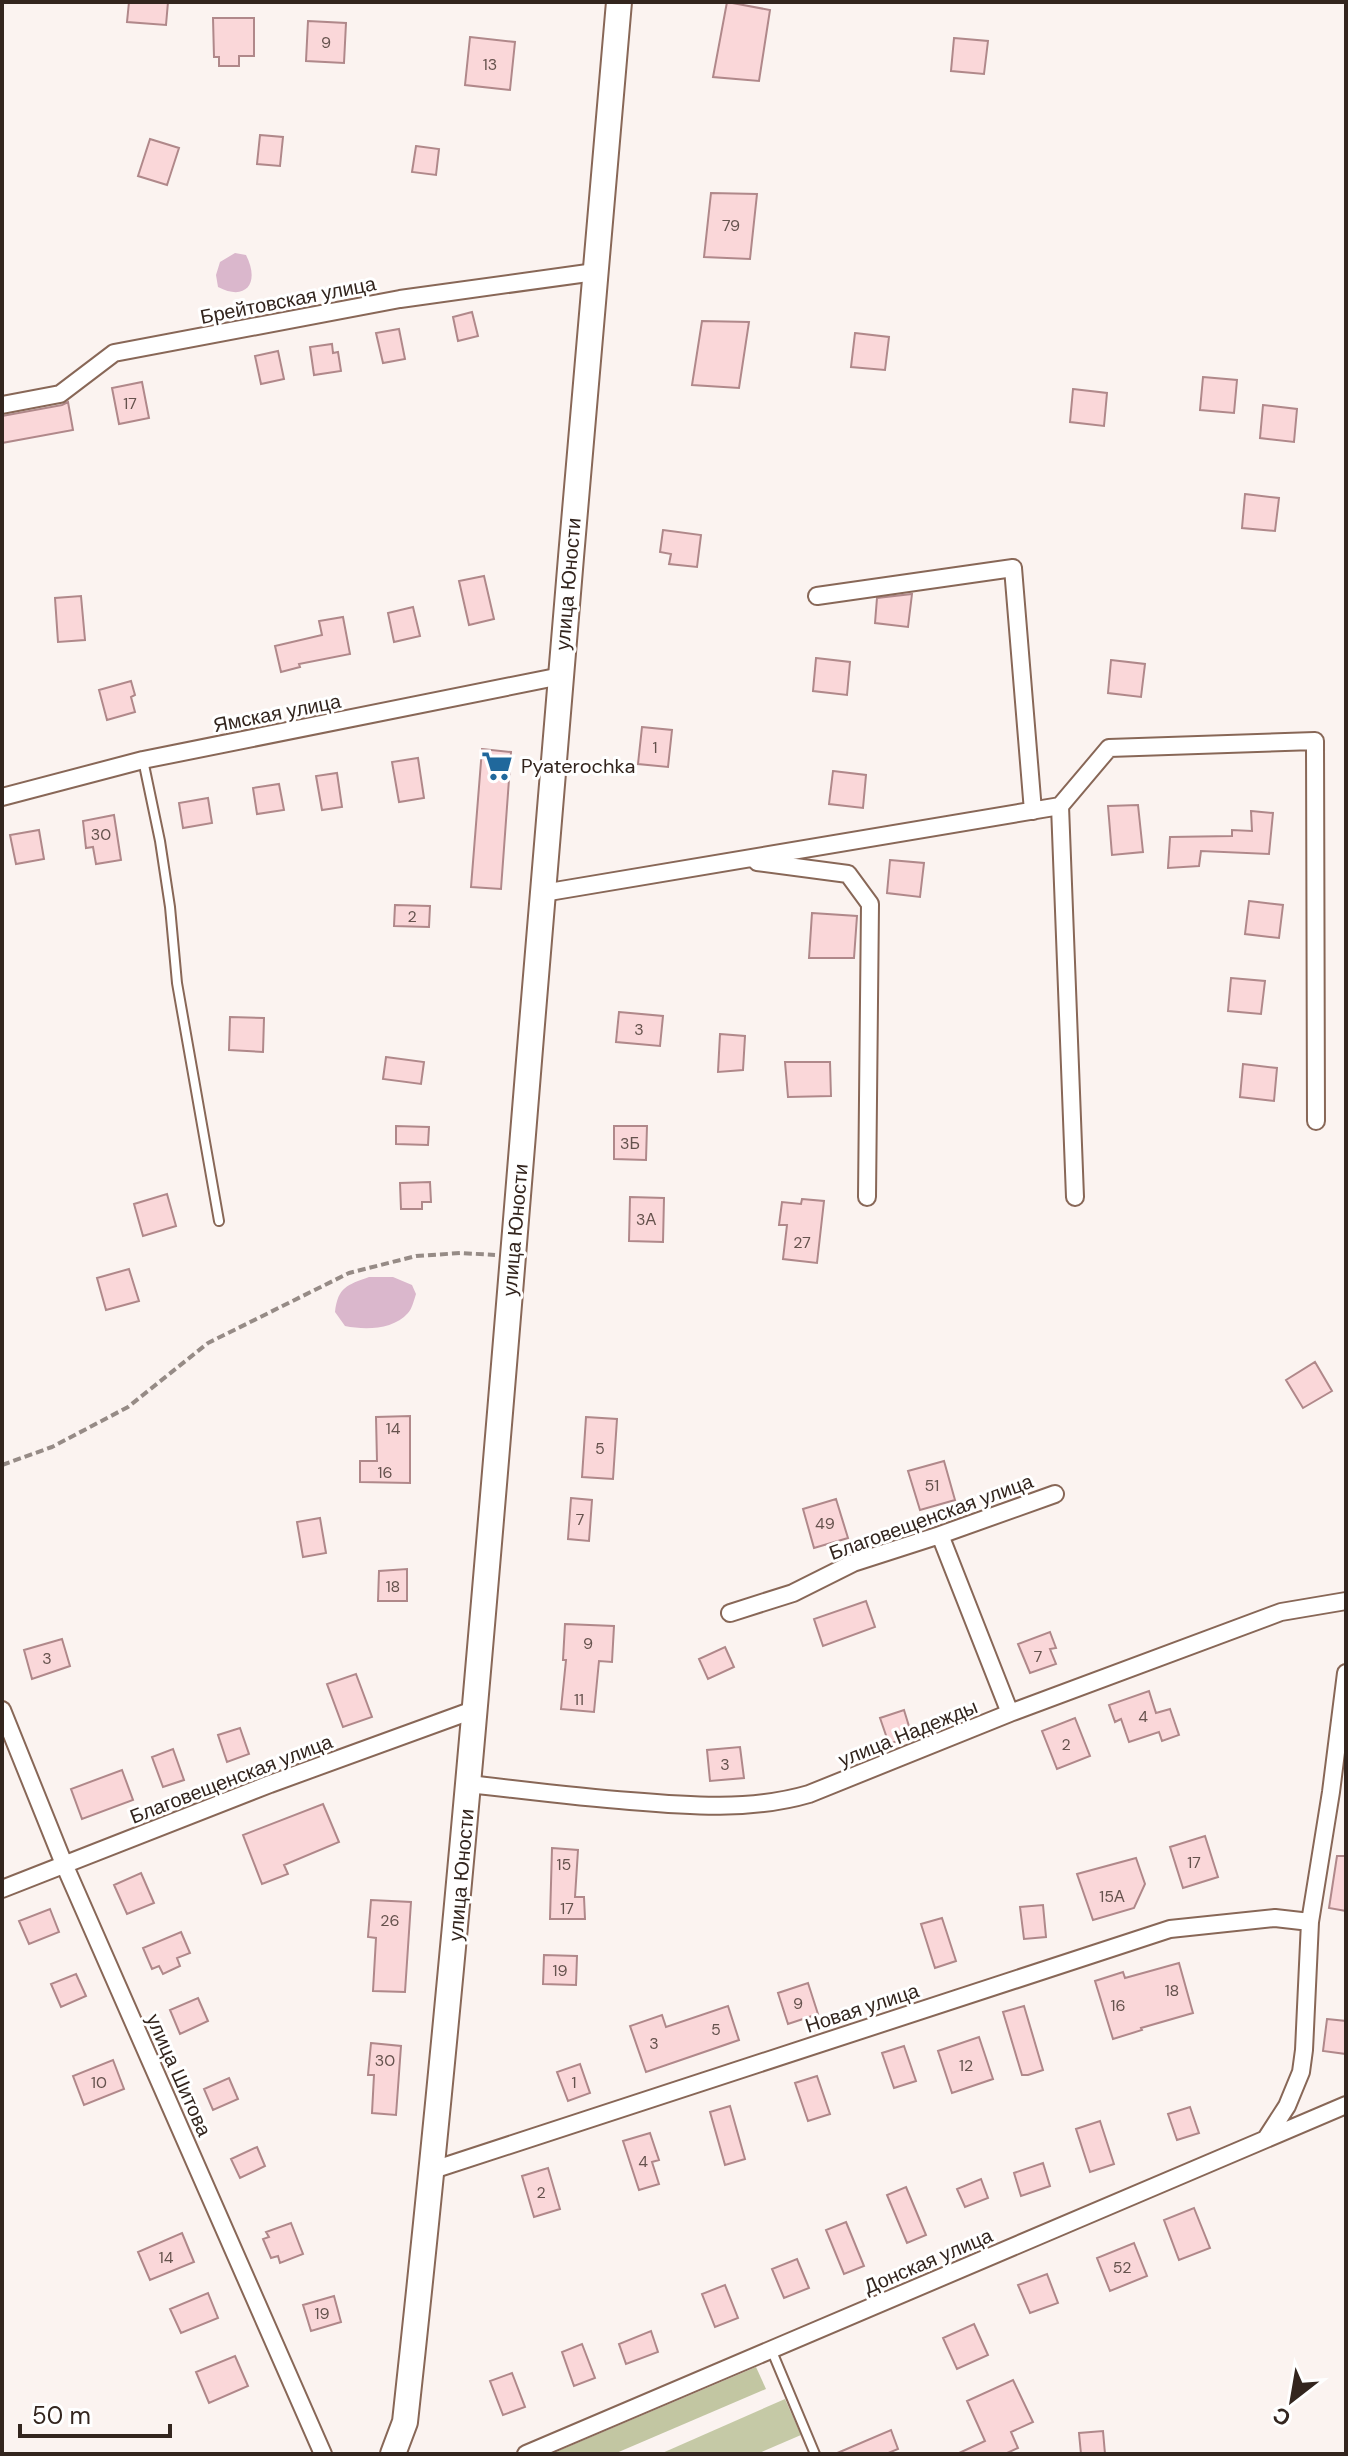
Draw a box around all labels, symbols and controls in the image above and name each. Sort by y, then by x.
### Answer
house number: 9 [321,32,331,53]
house number: 13 [483,54,497,75]
house number: 79 [722,215,740,236]
street label: Брейтовская улица [198,270,379,330]
house number: 17 [123,393,137,414]
street label: улица Юности [549,517,587,651]
street label: Ямская улица [211,688,344,738]
house number: 1 [653,737,658,758]
supermarket icon: Pyaterochka [480,749,514,783]
place label: Pyaterochka [521,753,635,779]
house number: 30 [91,824,111,845]
house number: 2 [407,906,417,927]
house number: 3 [634,1019,644,1040]
house number: 3Б [620,1133,640,1154]
street label: улица Юности [496,1163,534,1297]
house number: 3А [636,1209,656,1230]
house number: 27 [793,1232,811,1253]
house number: 14 [386,1418,401,1439]
house number: 5 [595,1438,605,1459]
house number: 16 [377,1462,393,1483]
street label: Благовещенская улица [826,1468,1037,1566]
house number: 51 [925,1475,939,1496]
house number: 7 [576,1509,584,1530]
house number: 49 [815,1513,835,1534]
house number: 18 [386,1576,400,1597]
house number: 9 [583,1633,593,1654]
house number: 7 [1034,1646,1042,1667]
house number: 3 [42,1648,52,1669]
house number: 11 [574,1689,584,1710]
street label: улица Надежды [835,1693,981,1773]
house number: 4 [1138,1706,1148,1727]
street label: Благовещенская улица [126,1728,337,1830]
house number: 2 [1061,1734,1071,1755]
house number: 3 [720,1754,730,1775]
street label: улица Юности [442,1808,480,1942]
house number: 17 [1187,1852,1201,1873]
house number: 15 [557,1854,571,1875]
house number: 15А [1099,1886,1125,1907]
house number: 17 [560,1898,574,1919]
house number: 26 [380,1910,400,1931]
house number: 19 [552,1960,568,1981]
street label: Новая улица [802,1977,923,2039]
house number: 18 [1165,1980,1179,2001]
house number: 9 [793,1993,803,2014]
house number: 16 [1110,1995,1126,2016]
street label: улица Шитова [140,2010,218,2141]
house number: 5 [711,2019,721,2040]
house number: 3 [649,2033,659,2054]
house number: 30 [375,2050,395,2071]
house number: 12 [959,2055,973,2076]
house number: 10 [91,2072,107,2093]
house number: 1 [572,2072,577,2093]
house number: 4 [638,2151,648,2172]
house number: 2 [536,2182,546,2203]
street label: Донская улица [860,2222,997,2300]
house number: 14 [159,2247,174,2268]
house number: 52 [1113,2257,1131,2278]
house number: 19 [314,2303,330,2324]
north arrow [1252,2360,1332,2440]
scale bar [20,2388,170,2438]
text: 50 m [32,2400,91,2431]
text: С [1268,2400,1296,2433]

